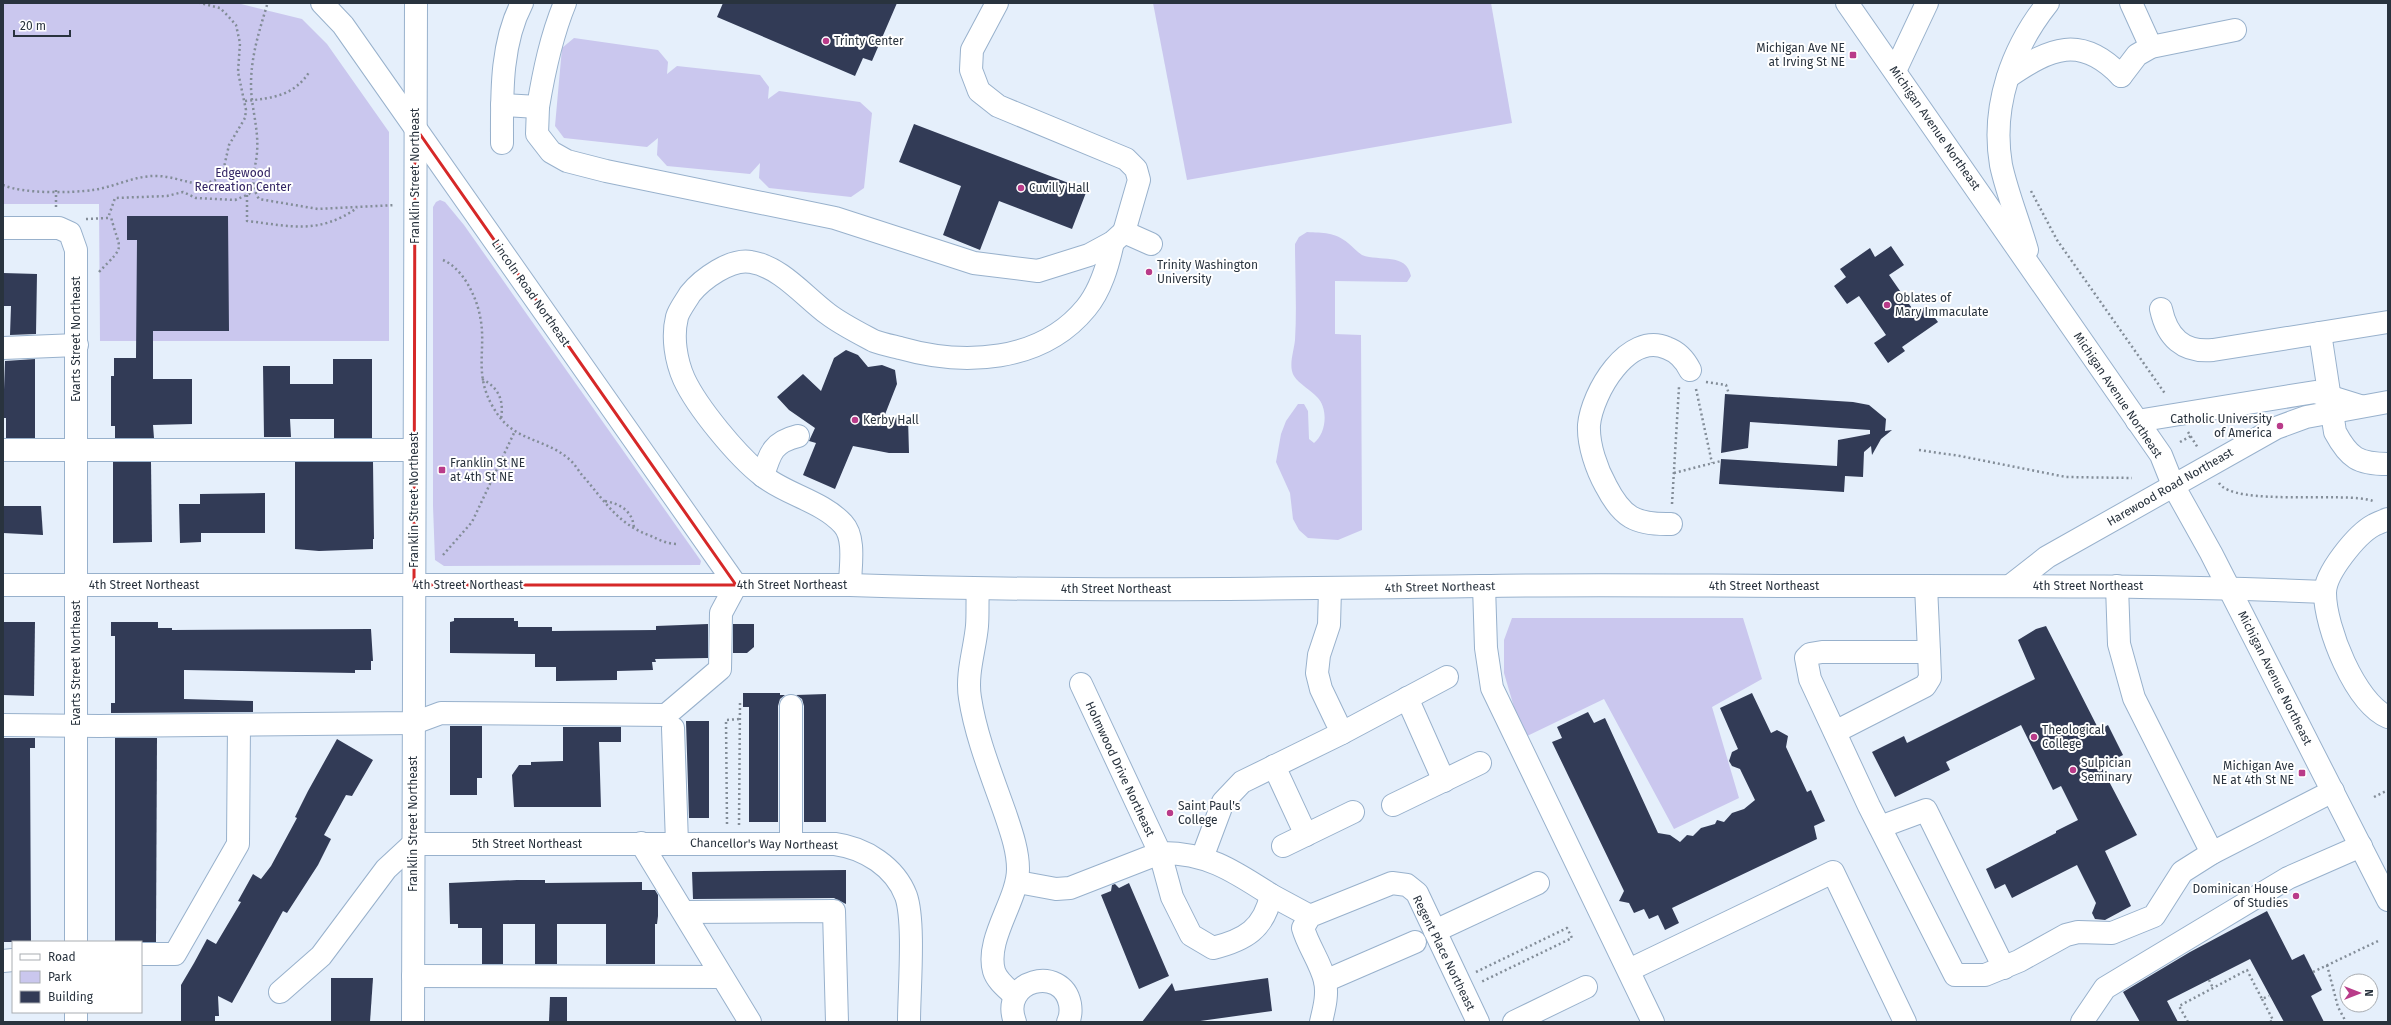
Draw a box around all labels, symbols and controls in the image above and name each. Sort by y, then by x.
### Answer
scale bar [14,12,70,38]
text: 20 m [20,19,46,33]
place label: Trinty Center [834,34,904,48]
marker: Trinty Center [821,36,831,46]
place label: Michigan Ave NE at Irving St NE [1756,41,1845,69]
marker: Michigan Ave NE at Irving St NE [1848,50,1858,60]
street label: Michigan Avenue Northeast [1887,63,1984,193]
street label: Franklin Street Northeast [408,107,422,244]
park label: Edgewood Recreation Center [195,166,292,194]
place label: Cuvilly Hall [1029,181,1090,195]
marker: Cuvilly Hall [1016,183,1026,193]
street label: Lincoln Road Northeast [489,237,574,350]
place label: Trinity Washington University [1157,258,1258,286]
marker: Trinity Washington University [1144,267,1154,277]
street label: Evarts Street Northeast [69,275,83,402]
place label: Oblates of Mary Immaculate [1895,291,1989,319]
marker: Oblates of Mary Immaculate [1882,300,1892,310]
street label: Michigan Avenue Northeast [2071,329,2166,461]
place label: Catholic University of America [2170,412,2272,440]
place label: Kerby Hall [863,413,919,427]
marker: Kerby Hall [850,415,860,425]
marker: Catholic University of America [2275,421,2285,431]
street label: Franklin Street Northeast [407,431,421,568]
street label: Harewood Road Northeast [2104,445,2236,529]
place label: Franklin St NE at 4th St NE [450,456,525,484]
marker: Franklin St NE at 4th St NE [437,465,447,475]
street label: 4th Street Northeast [89,578,200,592]
street label: 4th Street Northeast [413,578,524,592]
street label: 4th Street Northeast [737,578,848,592]
street label: 4th Street Northeast [1385,579,1496,595]
street label: 4th Street Northeast [1709,579,1820,593]
street label: 4th Street Northeast [2033,579,2144,593]
street label: 4th Street Northeast [1061,582,1172,596]
street label: Evarts Street Northeast [69,599,83,726]
street label: Michigan Avenue Northeast [2235,609,2315,748]
street label: Holmwood Drive Northeast [1083,699,1158,839]
place label: Theological College [2042,723,2105,751]
marker: Theological College [2029,732,2039,742]
street label: Franklin Street Northeast [406,755,420,892]
place label: Sulpician Seminary [2081,756,2132,784]
place label: Michigan Ave NE at 4th St NE [2213,759,2294,787]
marker: Sulpician Seminary [2068,765,2078,775]
marker: Michigan Ave NE at 4th St NE [2297,768,2307,778]
place label: Saint Paul's College [1178,799,1241,827]
marker: Saint Paul's College [1165,808,1175,818]
street label: Chancellor's Way Northeast [690,836,839,852]
street label: 5th Street Northeast [472,837,583,851]
place label: Dominican House of Studies [2193,882,2288,910]
marker: Dominican House of Studies [2291,891,2301,901]
street label: Regent Place Northeast [1410,893,1478,1014]
legend [12,941,142,1013]
text: Road [48,950,76,964]
text: Park [48,970,72,984]
north arrow [2339,973,2379,1013]
text: N [2362,989,2375,997]
text: Building [48,990,94,1004]

